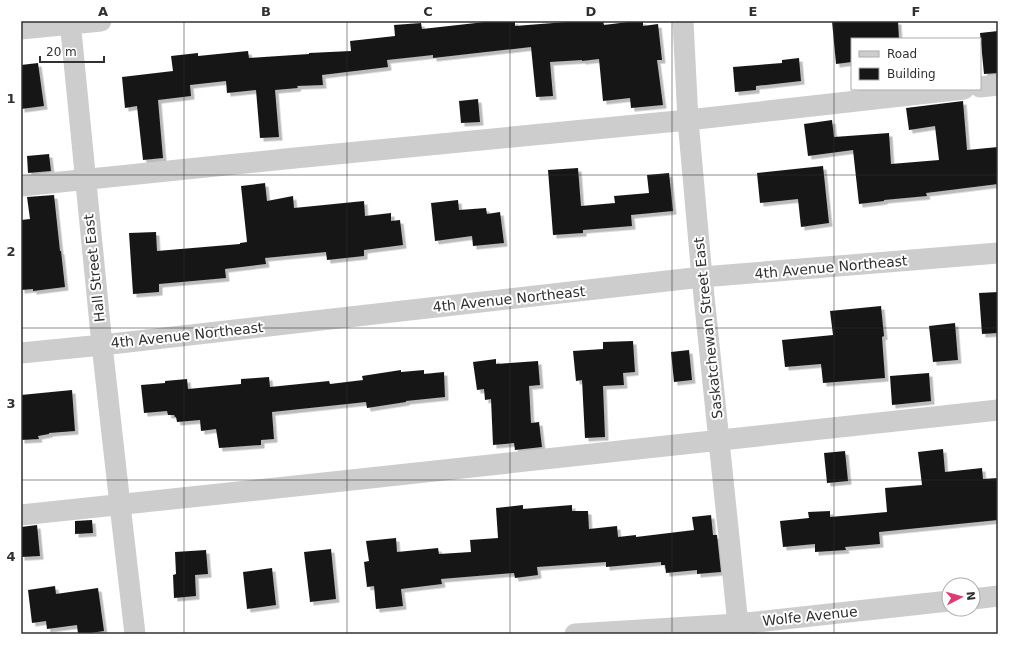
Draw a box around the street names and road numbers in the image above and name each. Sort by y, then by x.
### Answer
street label: Hall Street East [80,213,108,323]
street label: Saskatchewan Street East [690,236,725,420]
street label: 4th Avenue Northeast [754,252,909,282]
street label: 4th Avenue Northeast [432,283,587,315]
street label: 4th Avenue Northeast [110,319,265,351]
street label: Wolfe Avenue [762,603,858,629]

